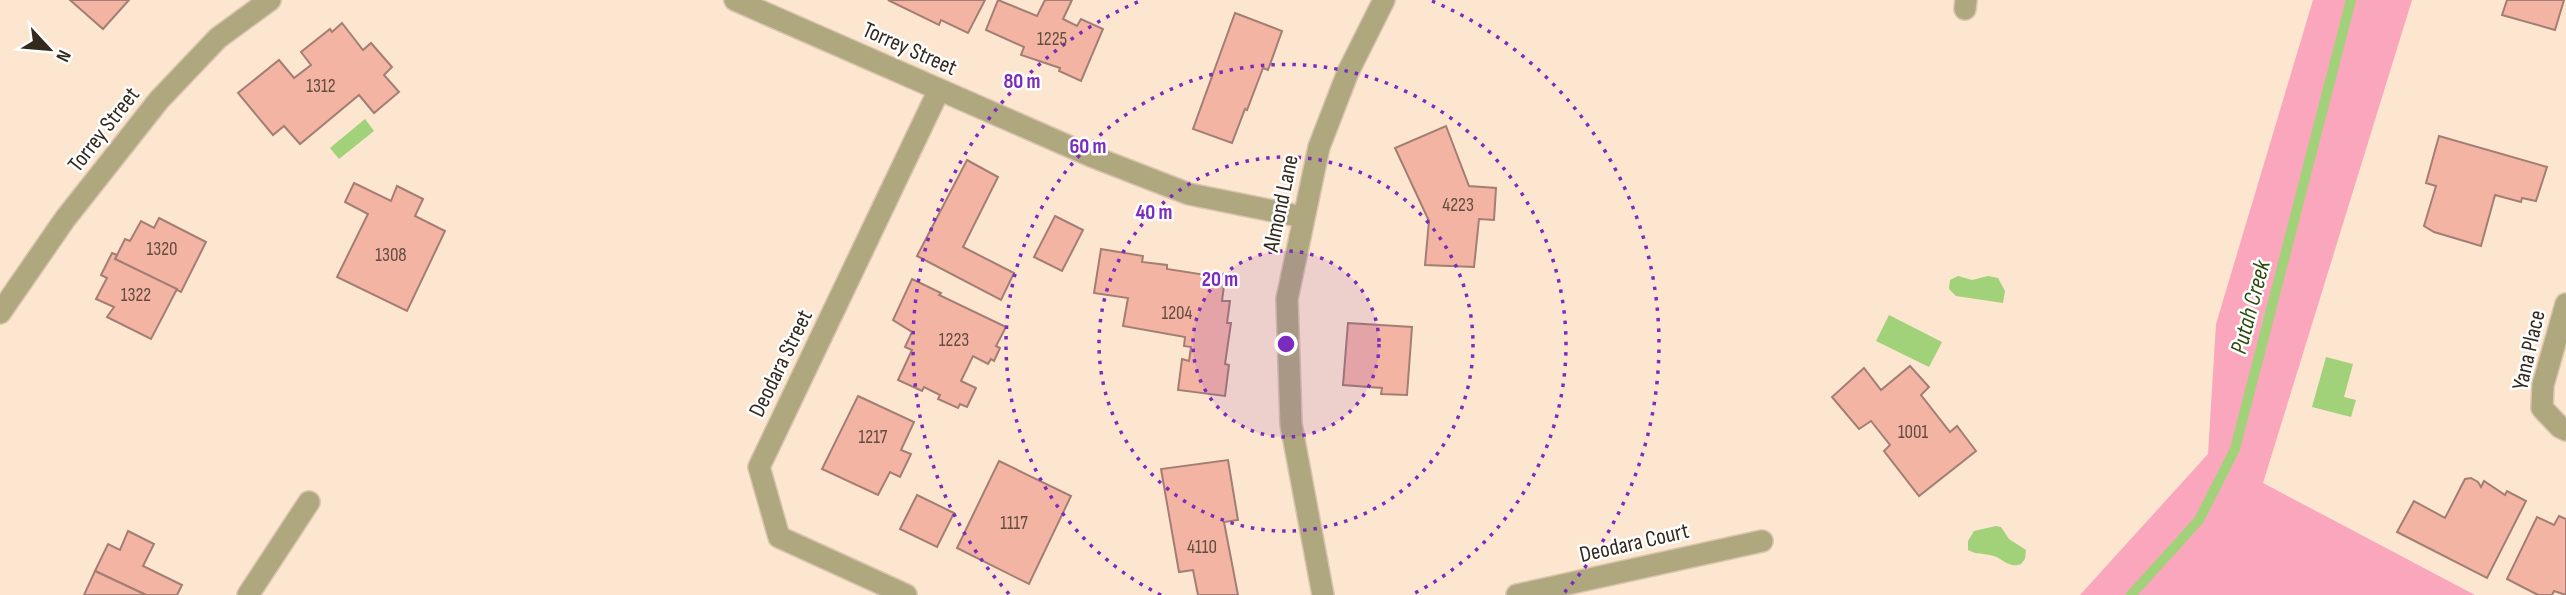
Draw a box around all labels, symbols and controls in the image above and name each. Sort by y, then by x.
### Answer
north arrow [14,14,84,84]
street label: Torrey Street [858,16,961,82]
house number: 1225 [1037,28,1067,51]
text: N [50,46,75,65]
text: 80 m [1003,69,1041,94]
house number: 1312 [306,75,336,98]
street label: Torrey Street [62,81,146,178]
text: 60 m [1069,134,1107,159]
street label: Almond Lane [1257,152,1305,255]
house number: 4223 [1442,194,1474,217]
text: 40 m [1136,200,1172,225]
house number: 1320 [147,238,177,261]
house number: 1308 [375,244,407,267]
water label: Putah Creek [2224,256,2277,357]
text: 20 m [1202,267,1238,292]
house number: 1322 [121,284,151,307]
house number: 1204 [1161,302,1193,325]
street label: Deodara Street [743,305,819,422]
street label: Yana Place [2506,308,2552,393]
house number: 1223 [939,329,969,352]
centre of rings [1274,332,1298,356]
house number: 1001 [1898,421,1928,444]
house number: 1217 [859,426,888,449]
house number: 1117 [1000,512,1028,535]
street label: Deodara Court [1577,517,1692,569]
house number: 4110 [1187,536,1217,559]

